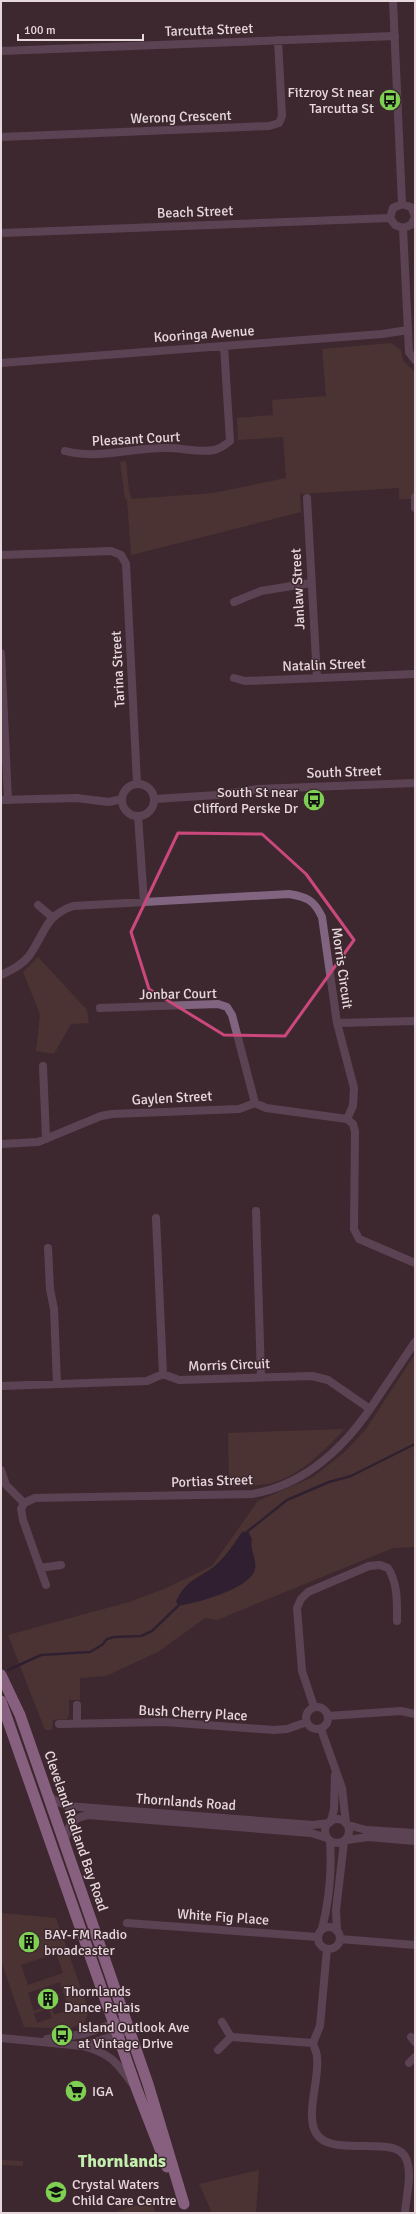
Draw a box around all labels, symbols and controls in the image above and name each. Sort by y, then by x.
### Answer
scale bar [18,16,143,42]
street label: Tarcutta Street [164,20,254,40]
text: 100 m [24,23,56,38]
place label: Fitzroy St near Tarcutta St [287,84,375,117]
bus stop icon: Fitzroy St near Tarcutta St [377,87,403,113]
street label: Werong Crescent [130,107,232,127]
street label: Beach Street [157,202,234,222]
street label: Kooringa Avenue [153,322,255,346]
street label: Pleasant Court [91,428,181,450]
street label: Janlaw Street [287,548,309,630]
street label: Tarina Street [108,630,128,708]
street label: Natalin Street [282,655,366,675]
street label: South Street [306,762,382,782]
place label: South St near Clifford Perske Dr [193,784,299,817]
bus stop icon: South St near Clifford Perske Dr [301,787,327,813]
street label: Morris Circuit [328,926,356,1010]
street label: Jonbar Court [139,985,217,1003]
street label: Gaylen Street [131,1087,213,1109]
street label: Morris Circuit [188,1355,270,1375]
street label: Portias Street [171,1471,253,1491]
street label: Bush Cherry Place [138,1702,248,1724]
street label: Cleveland Redland Bay Road [40,1748,112,1914]
street label: Thornlands Road [136,1790,236,1814]
street label: White Fig Place [176,1905,270,1929]
place label: BAY-FM Radio broadcaster [44,1926,127,1959]
building icon: BAY-FM Radio broadcaster [16,1929,42,1955]
place label: Thornlands Dance Palais [64,1983,140,2016]
building icon: Thornlands Dance Palais [35,1986,61,2012]
place label: Island Outlook Ave at Vintage Drive [78,2019,190,2052]
bus stop icon: Island Outlook Ave at Vintage Drive [49,2022,75,2048]
supermarket icon: IGA [63,2078,89,2104]
place label: IGA [92,2083,114,2100]
district label: Thornlands [78,2150,166,2172]
place label: Crystal Waters Child Care Centre [72,2176,177,2209]
school or university icon: Crystal Waters Child Care Centre [43,2179,69,2205]

